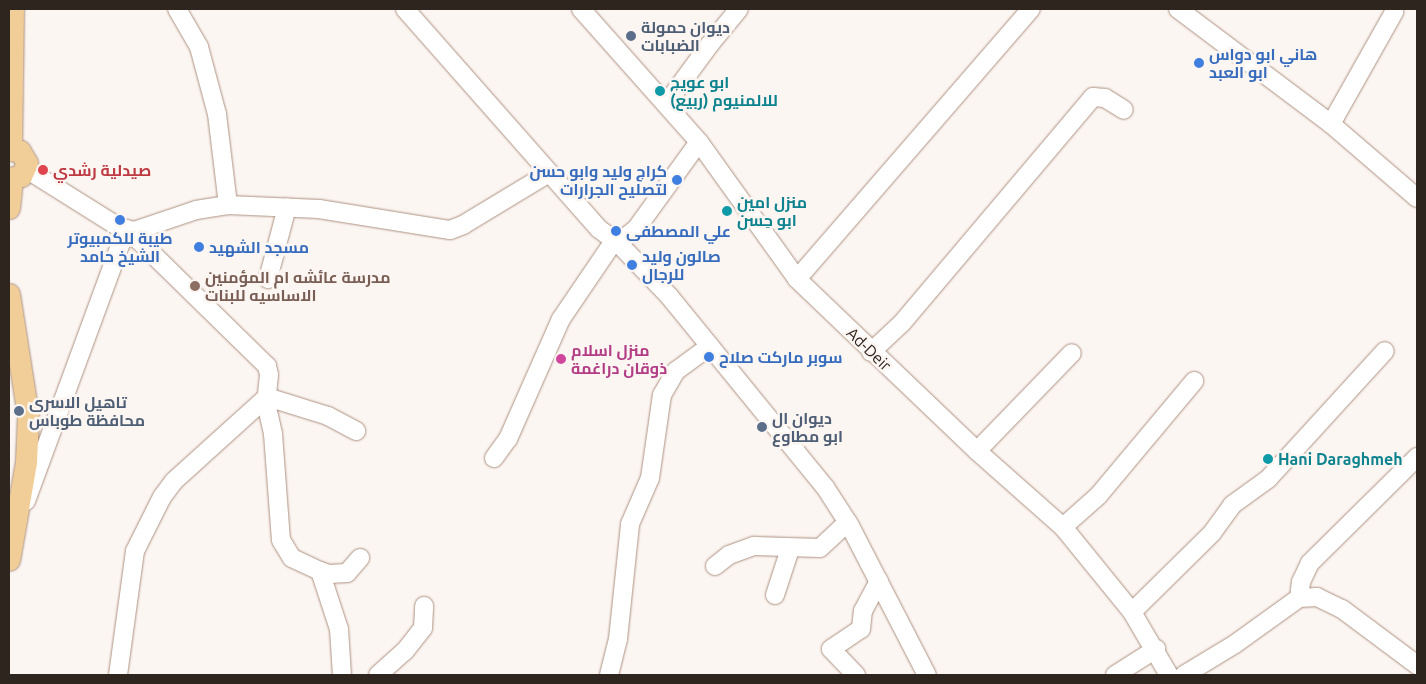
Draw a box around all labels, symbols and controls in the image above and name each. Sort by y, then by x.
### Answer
place label: ديوان حمولة الضبابات [641,17,730,55]
marker: ديوان حمولة الضبابات [625,30,637,42]
place label: هاني ابو دواس ابو العبد [1209,44,1317,82]
marker: هاني ابو دواس ابو العبد [1193,57,1205,69]
place label: ابو عويج للالمنيوم (ربيع) [670,72,778,110]
marker: ابو عويج للالمنيوم (ربيع) [654,85,666,97]
place label: صيدلية رشدي [53,160,151,180]
place label: كراج وليد وابو حسن لتصليح الجرارات [529,161,667,199]
marker: صيدلية رشدي [37,164,49,176]
marker: كراج وليد وابو حسن لتصليح الجرارات [671,174,683,186]
place label: منزل امين ابو حِسن [737,192,807,230]
marker: منزل امين ابو حِسن [721,205,733,217]
marker: طيبة للكمبيوتر الشيخ حامد [114,214,126,226]
place label: علي المصطفى [626,221,731,241]
marker: علي المصطفى [610,225,622,237]
place label: طيبة للكمبيوتر الشيخ حامد [67,228,173,266]
place label: مسجد الشهيد [209,237,309,257]
marker: مسجد الشهيد [193,241,205,253]
place label: صالون وليد للرجال [642,246,721,284]
marker: صالون وليد للرجال [626,259,638,271]
place label: مدرسة عائشه ام المؤمنين الاساسيه للبنات [205,267,390,305]
marker: مدرسة عائشه ام المؤمنين الاساسيه للبنات [189,280,201,292]
street label: Ad-Deir [843,323,895,375]
place label: منزل اسلام ذوقان دراغمة [571,340,667,378]
place label: سوبر ماركت صلاح [719,347,843,367]
marker: سوبر ماركت صلاح [703,351,715,363]
marker: منزل اسلام ذوقان دراغمة [555,353,567,365]
place label: تاهيل الاسرى محافظة طوباس [29,392,145,430]
marker: تاهيل الاسرى محافظة طوباس [13,405,25,417]
place label: ديوان ال ابو مطاوع [772,408,843,446]
marker: ديوان ال ابو مطاوع [756,421,768,433]
place label: Hani Daraghmeh [1278,449,1403,469]
marker: Hani Daraghmeh [1262,453,1274,465]

